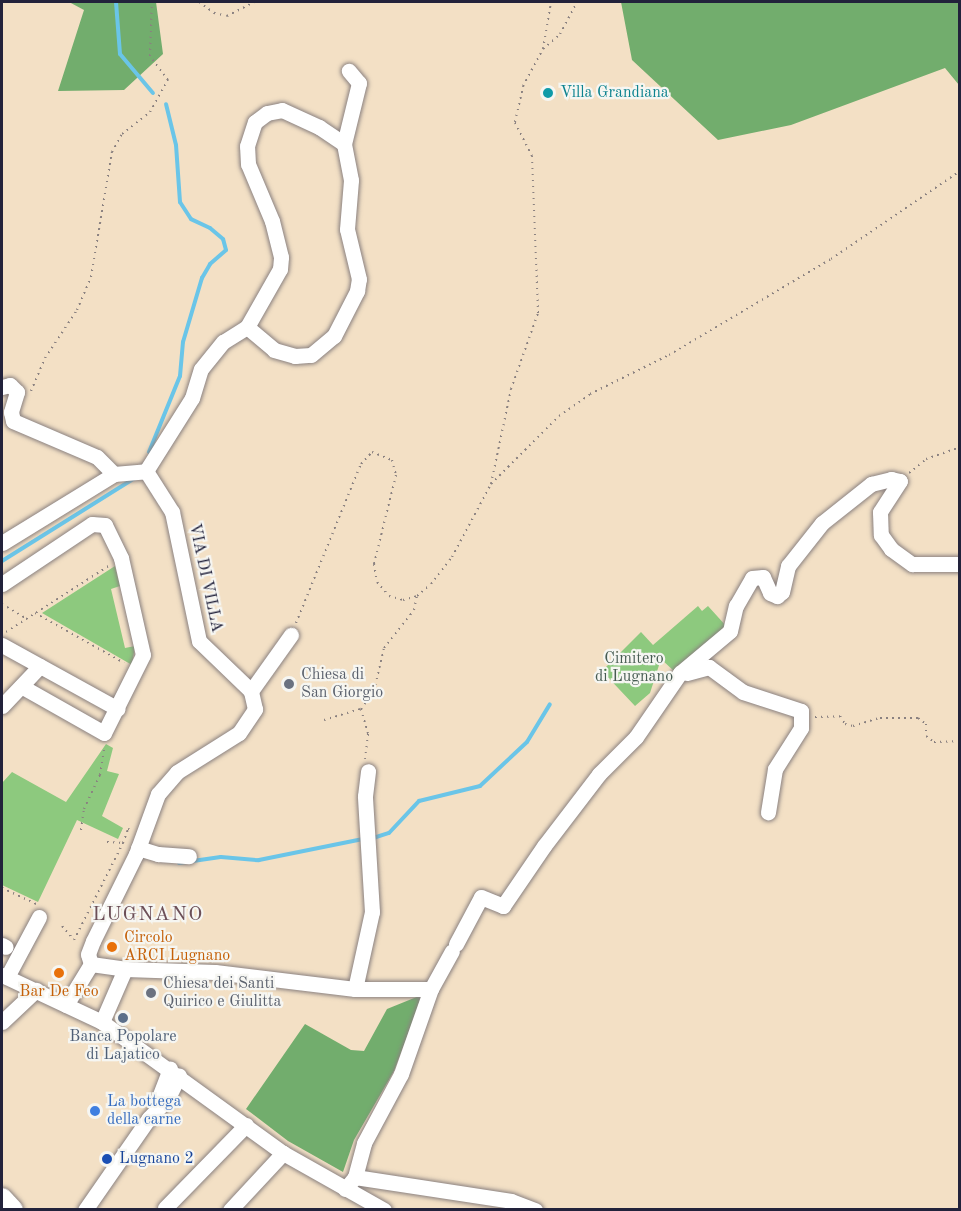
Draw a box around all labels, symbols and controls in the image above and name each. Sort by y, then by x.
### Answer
place label: Villa Grandiana [560,83,669,103]
marker: Villa Grandiana [541,86,555,100]
street label: VIA DI VILLA [184,522,226,634]
park label: Cimitero di Lugnano [595,649,673,687]
place label: Chiesa di San Giorgio [301,665,383,703]
marker: Chiesa di San Giorgio [282,677,296,691]
district label: LUGNANO [92,903,204,927]
place label: Circolo ARCI Lugnano [124,928,230,966]
marker: Circolo ARCI Lugnano [105,940,119,954]
marker: Bar De Feo [52,966,66,980]
place label: Chiesa dei Santi Quirico e Giulitta [163,974,281,1012]
place label: Bar De Feo [19,982,99,1002]
marker: Chiesa dei Santi Quirico e Giulitta [144,986,158,1000]
marker: Banca Popolare di Lajatico [116,1011,130,1025]
place label: Banca Popolare di Lajatico [69,1027,177,1065]
place label: La bottega della carne [107,1092,181,1130]
marker: La bottega della carne [88,1104,102,1118]
place label: Lugnano 2 [119,1149,194,1169]
marker: Lugnano 2 [100,1152,114,1166]

